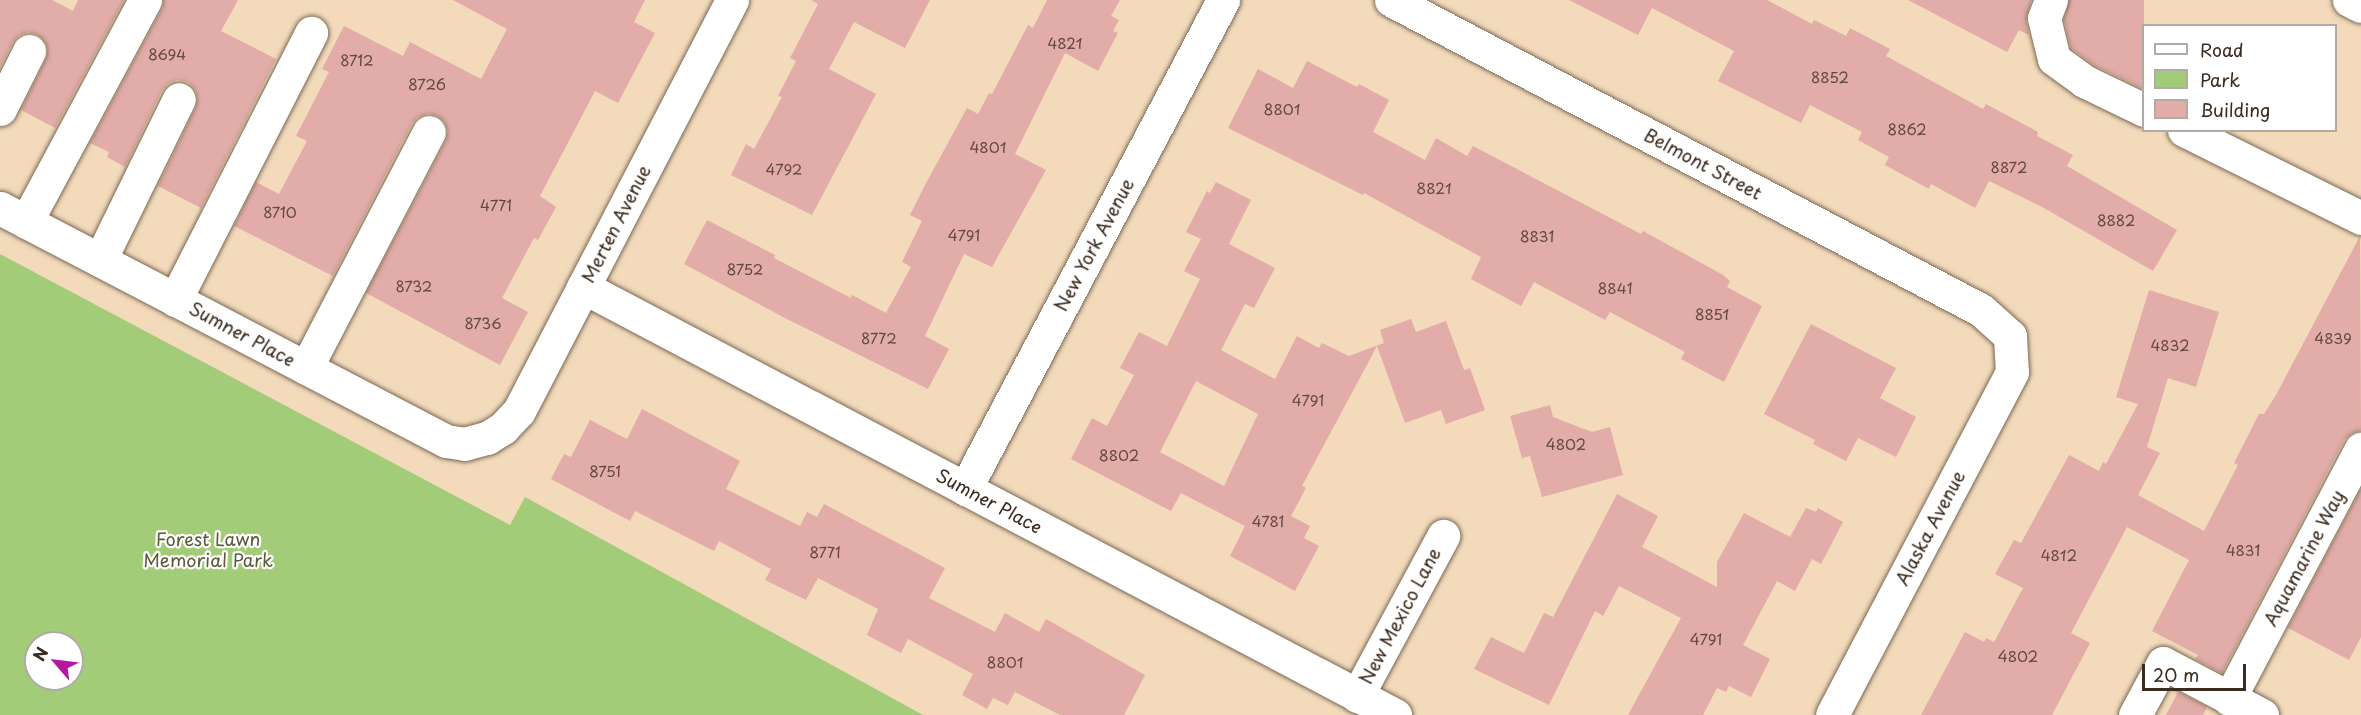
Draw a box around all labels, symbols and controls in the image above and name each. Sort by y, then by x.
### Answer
legend [2142,24,2337,132]
house number: 4821 [1047,34,1083,52]
text: Road [2200,36,2244,63]
house number: 8694 [148,45,186,63]
house number: 8712 [340,51,374,69]
text: Park [2200,66,2240,93]
house number: 8852 [1811,68,1849,86]
house number: 8726 [408,75,446,93]
text: Building [2200,96,2270,123]
house number: 8801 [1264,100,1300,118]
house number: 8862 [1887,120,1927,138]
street label: Belmont Street [1640,124,1766,204]
house number: 4801 [970,138,1006,156]
house number: 8872 [1991,158,2027,176]
house number: 4792 [766,160,802,178]
street label: Merten Avenue [577,161,655,287]
street label: New York Avenue [1050,174,1138,316]
house number: 8821 [1416,179,1452,197]
house number: 4771 [480,196,512,214]
house number: 8710 [263,203,297,221]
house number: 8882 [2097,211,2135,229]
house number: 4791 [948,226,980,244]
house number: 8831 [1520,227,1554,245]
house number: 8752 [727,260,763,278]
house number: 8732 [396,277,432,295]
house number: 8841 [1598,279,1632,297]
street label: Sumner Place [185,297,299,371]
house number: 8851 [1695,305,1729,323]
house number: 8736 [464,314,502,332]
house number: 8772 [861,329,897,347]
house number: 4839 [2314,329,2352,347]
house number: 4832 [2150,336,2190,354]
house number: 4791 [1292,391,1324,409]
house number: 4802 [1546,435,1586,453]
house number: 8802 [1099,446,1139,464]
house number: 8751 [589,462,621,480]
street label: Sumner Place [932,464,1046,538]
street label: Alaska Avenue [1891,467,1969,589]
street label: Aquamarine Way [2259,486,2349,630]
house number: 4781 [1252,512,1284,530]
park label: Forest Lawn Memorial Park [143,529,273,572]
house number: 4831 [2226,541,2260,559]
house number: 8771 [809,543,841,561]
street label: New Mexico Lane [1355,544,1445,688]
house number: 4812 [2041,546,2077,564]
house number: 4791 [1690,630,1722,648]
north arrow [24,631,84,691]
text: N [26,642,53,665]
house number: 4802 [1998,647,2038,665]
scale bar [2145,652,2248,690]
house number: 8801 [987,653,1023,671]
text: 20 m [2153,661,2199,688]

